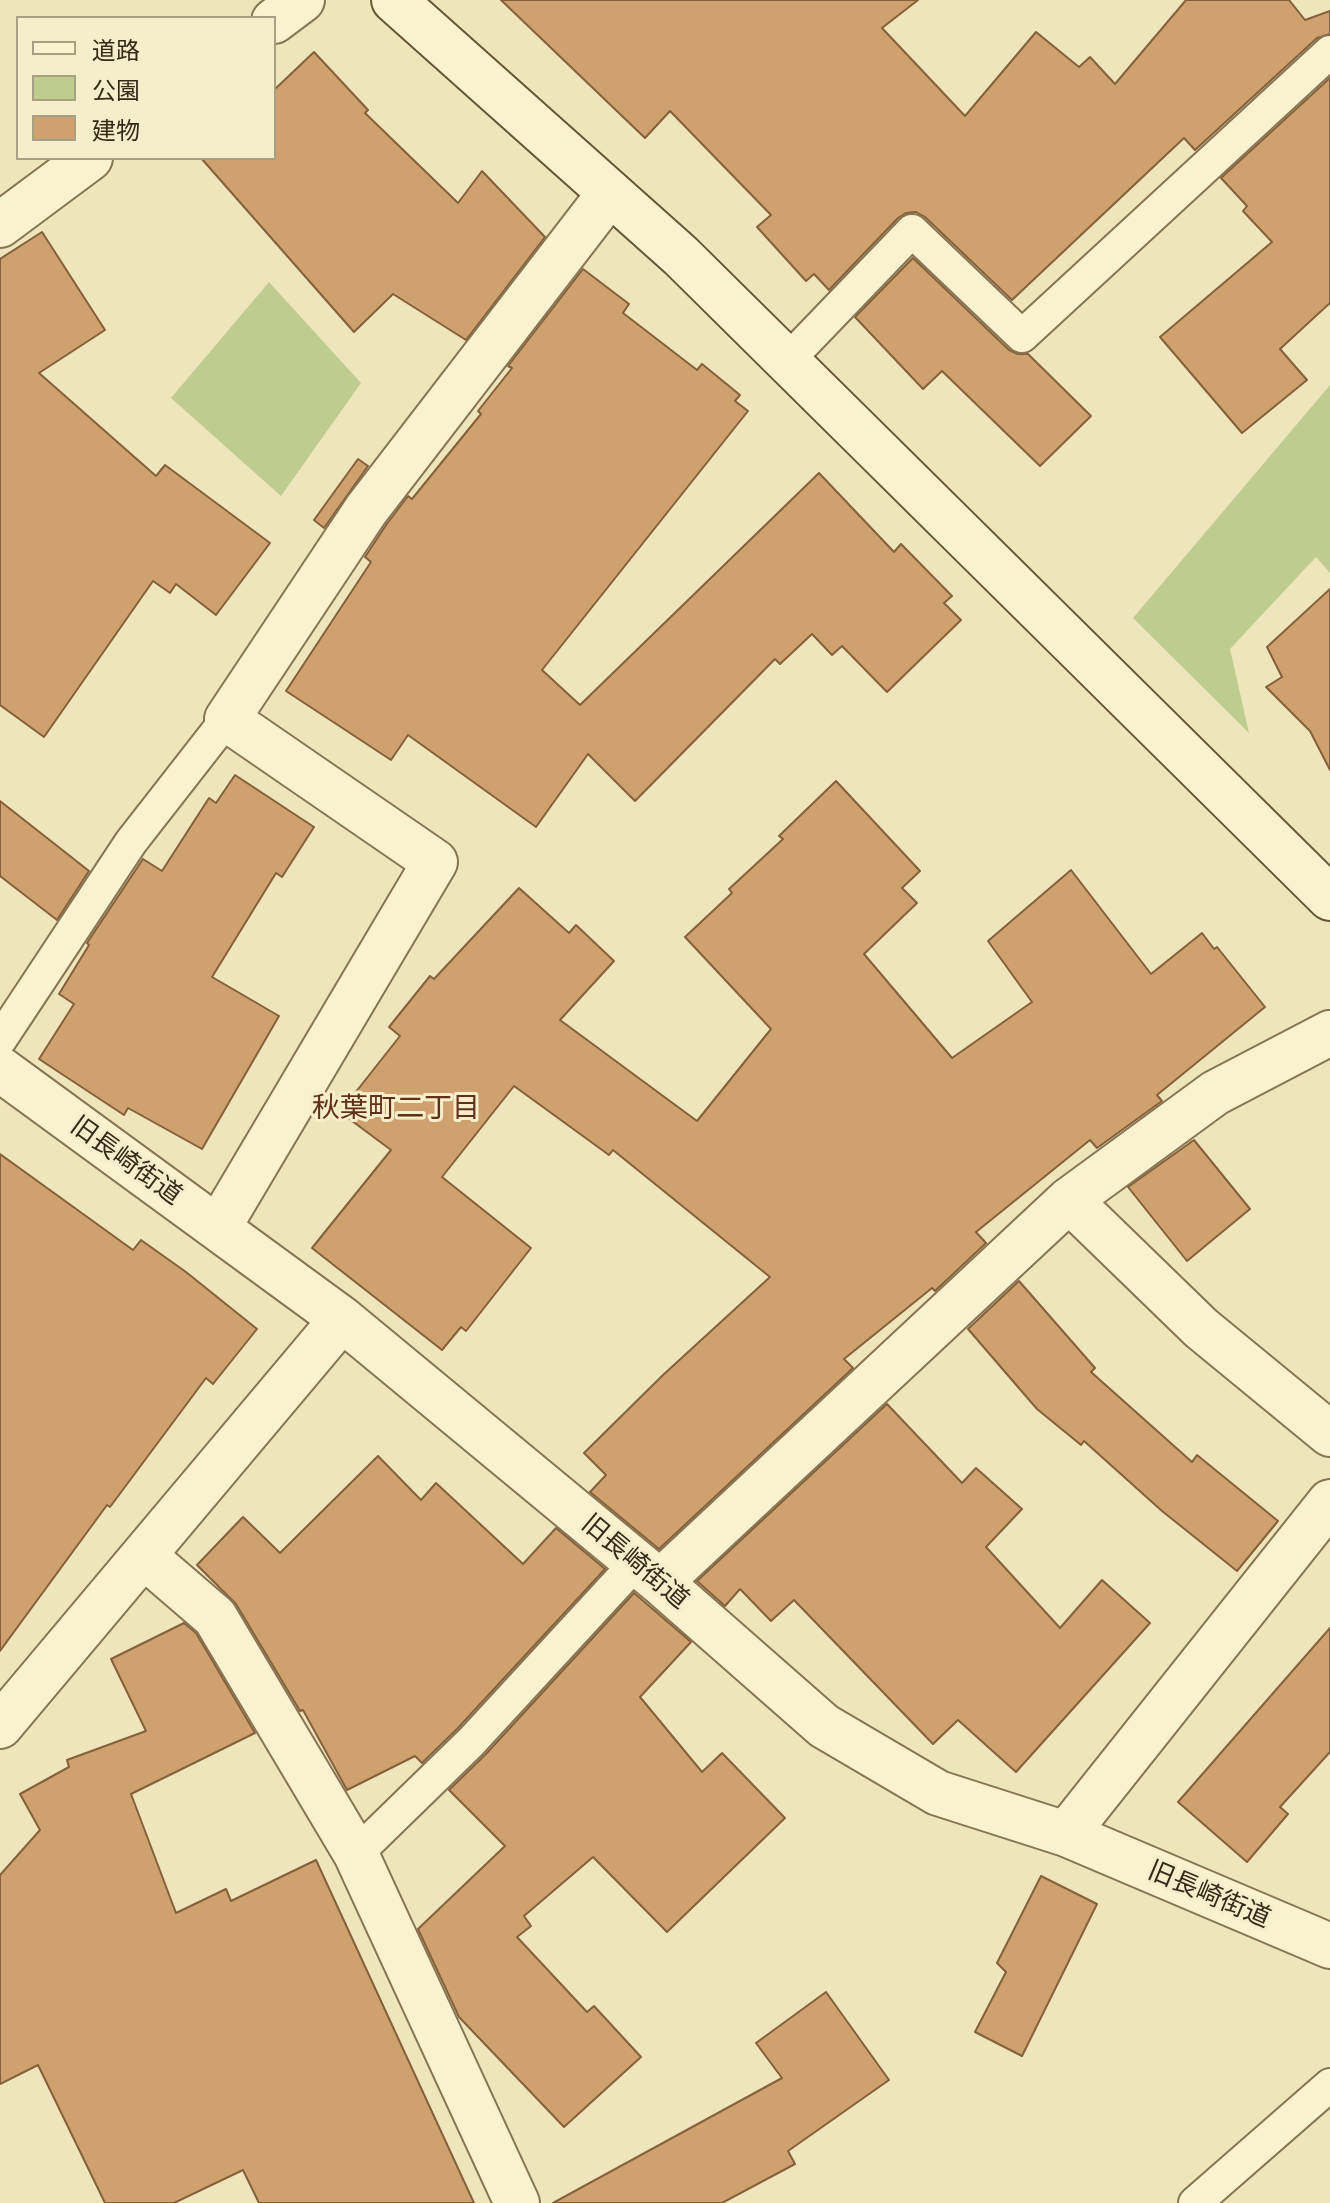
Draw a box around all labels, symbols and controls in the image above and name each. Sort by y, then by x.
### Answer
legend [16,16,276,160]
text: 道路 [92,31,140,66]
text: 公園 [92,71,140,106]
text: 建物 [92,111,140,146]
district label: 秋葉町二丁目 [312,1092,480,1126]
street label: 旧長崎街道 [64,1110,188,1212]
street label: 旧長崎街道 [575,1508,695,1616]
street label: 旧長崎街道 [1143,1855,1275,1935]

